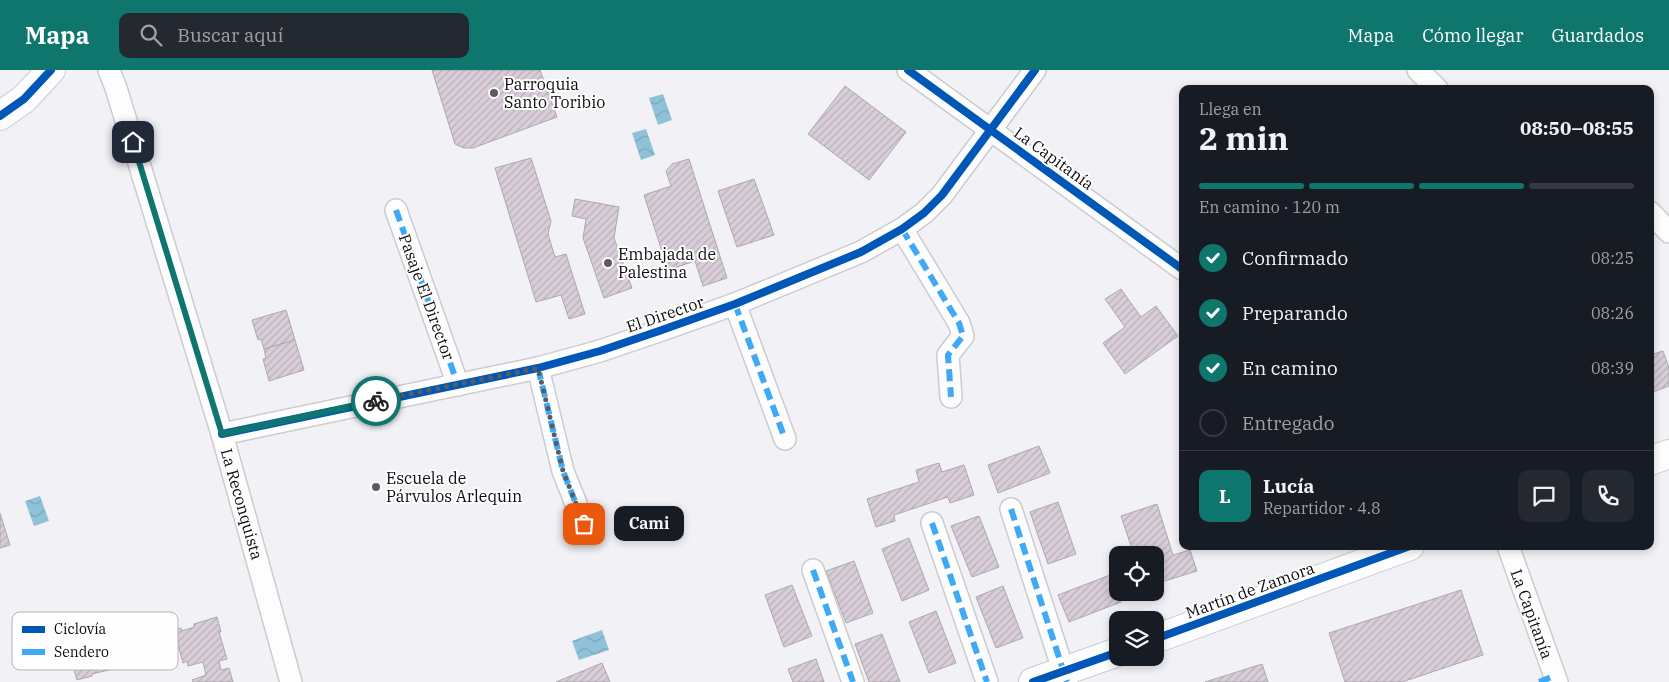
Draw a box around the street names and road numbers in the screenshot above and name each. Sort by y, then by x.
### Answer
street label: La Capitanía [1010,122,1098,194]
street label: Pasaje El Director [395,231,459,363]
street label: El Director [624,291,706,337]
street label: La Reconquista [217,446,268,562]
street label: Martín de Zamora [1183,557,1317,623]
street label: La Capitanía [1507,566,1558,662]

